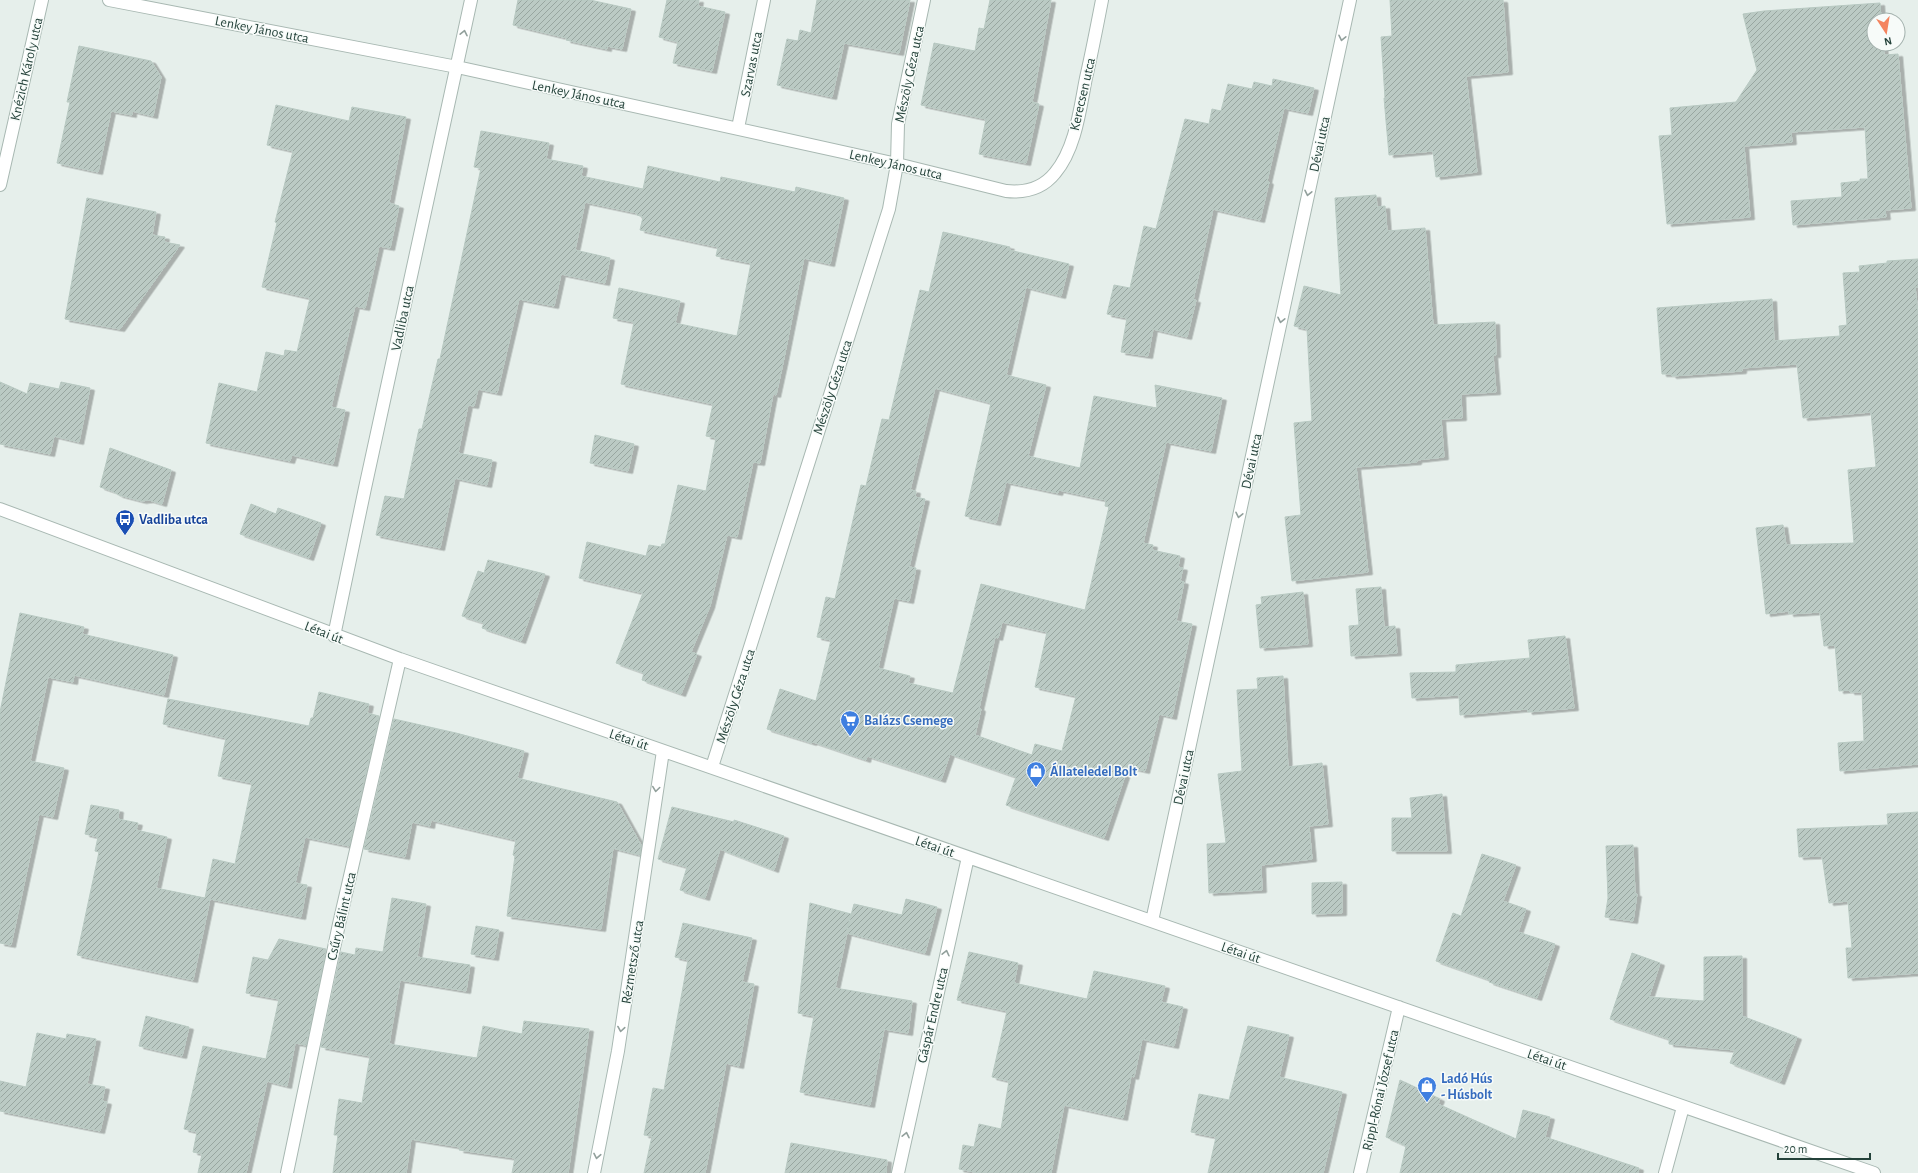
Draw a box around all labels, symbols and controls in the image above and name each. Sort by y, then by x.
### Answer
north arrow [1866,12,1906,52]
street label: Lenkey János utca [214,14,310,46]
street label: Knézich Károly utca [8,16,46,122]
street label: Mészöly Géza utca [893,24,927,124]
one-way arrow [459,30,467,36]
street label: Szarvas utca [739,30,765,98]
one-way arrow [1338,35,1346,41]
text: N [1883,35,1893,47]
street label: Kerecsen utca [1068,56,1098,132]
street label: Lenkey János utca [531,78,627,112]
street label: Dévai utca [1307,115,1333,173]
street label: Lenkey János utca [848,147,944,183]
one-way arrow [1305,189,1313,196]
street label: Vadliba utca [389,284,417,352]
one-way arrow [1278,317,1286,323]
street label: Mészöly Géza utca [811,338,855,436]
street label: Dévai utca [1239,432,1265,490]
bus stop icon: Vadliba utca [114,508,136,536]
one-way arrow [1236,512,1244,518]
place label: Vadliba utca [139,513,208,527]
street label: Létai út [302,619,345,647]
street label: Mészöly Géza utca [714,647,758,745]
supermarket icon: Balázs Csemege [839,709,861,737]
place label: Balázs Csemege [864,714,954,728]
street label: Létai út [607,727,651,753]
street label: Dévai utca [1171,748,1197,806]
shop icon: Állateledel Bolt [1025,760,1047,788]
place label: Állateledel Bolt [1050,762,1137,779]
one-way arrow [653,786,661,792]
street label: Létai út [913,834,957,860]
street label: Csűry Bálint utca [325,870,359,962]
street label: Rézmetsző utca [619,919,647,1005]
street label: Létai út [1219,940,1263,966]
one-way arrow [941,950,950,957]
street label: Gáspár Endre utca [915,966,951,1064]
one-way arrow [617,1026,626,1032]
street label: Rippl-Rónai József utca [1360,1028,1402,1152]
street label: Létai út [1525,1047,1569,1073]
place label: Ladó Hús - Húsbolt [1441,1072,1493,1102]
shop icon: Ladó Hús - Húsbolt [1416,1075,1438,1103]
one-way arrow [901,1132,910,1138]
scale bar [1778,1135,1870,1161]
text: 20 m [1784,1143,1807,1155]
one-way arrow [594,1153,602,1160]

